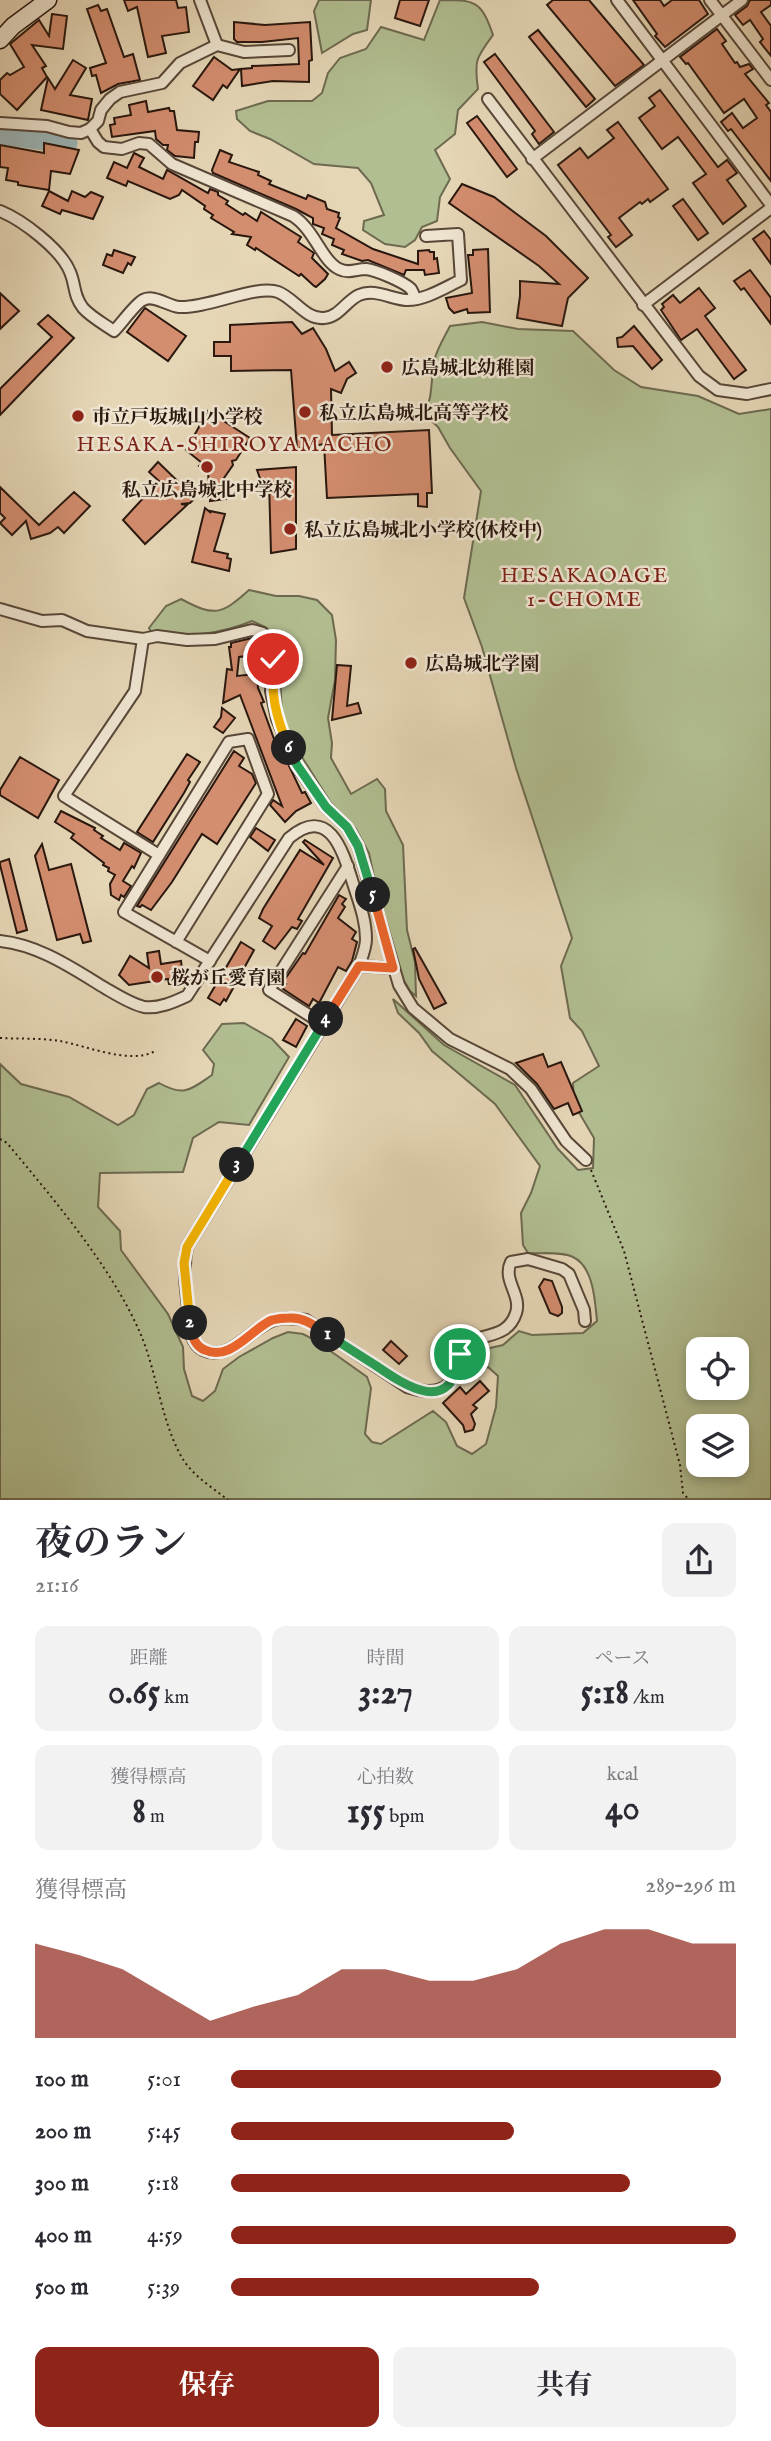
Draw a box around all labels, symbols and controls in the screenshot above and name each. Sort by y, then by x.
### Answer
place label: 広島城北幼稚園 [401,357,534,381]
marker: 広島城北幼稚園 [379,359,395,375]
place label: 私立広島城北高等学校 [319,402,509,426]
marker: 私立広島城北高等学校 [297,404,313,420]
place label: 市立戸坂城山小学校 [92,406,263,430]
marker: 市立戸坂城山小学校 [70,408,86,424]
district label: HESAKA-SHIROYAMACHO [77,432,393,459]
marker: 私立広島城北中学校 [199,459,215,475]
place label: 私立広島城北中学校 [121,479,293,503]
place label: 私立広島城北小学校(休校中) [304,519,542,543]
marker: 私立広島城北小学校(休校中) [282,521,298,537]
district label: HESAKAOAGE 1-CHOME [501,563,669,614]
pin [243,629,303,689]
icon: check [254,640,292,678]
place label: 広島城北学園 [425,653,539,677]
marker: 広島城北学園 [403,655,419,671]
pin: 6 [272,730,306,766]
text: 6 [284,735,293,759]
pin: 5 [356,878,390,912]
text: 5 [369,882,376,906]
place label: 桜が丘愛育園 [171,967,285,991]
marker: 桜が丘愛育園 [149,969,165,985]
pin: 4 [308,1002,344,1036]
text: 4 [321,1006,330,1030]
pin: 3 [219,1148,254,1182]
text: 3 [233,1152,240,1176]
pin: 2 [172,1306,208,1340]
text: 2 [185,1310,194,1334]
pin: 1 [310,1318,346,1352]
text: 1 [324,1322,331,1346]
pin [430,1324,490,1384]
icon: arrive [441,1335,479,1373]
map controls [686,1337,749,1477]
button: locate [686,1337,749,1400]
button: layers [686,1414,749,1477]
text: 夜のラン [35,1521,187,1569]
button: share [662,1523,736,1597]
text: 21:16 [35,1571,79,1600]
text: 距離 [129,1647,168,1671]
text: 時間 [366,1647,405,1671]
text: ペース [594,1647,651,1671]
text: 0.65 [108,1671,160,1716]
text: 3:27 [358,1671,413,1716]
text: 5:18 [580,1671,629,1716]
text: km [160,1686,189,1710]
text: /km [629,1686,665,1710]
text: kcal [607,1763,638,1787]
text: 獲得標高 [110,1766,187,1790]
text: 心拍数 [357,1766,414,1790]
text: 40 [605,1787,640,1832]
text: 8 [132,1790,146,1835]
text: 155 [347,1790,385,1835]
text: m [146,1805,165,1829]
text: bpm [385,1805,424,1829]
text: 289–296 m [645,1871,736,1900]
text: 獲得標高 [35,1876,127,1905]
text: 100 m [35,2065,89,2094]
text: 5:01 [147,2065,181,2094]
text: 200 m [35,2117,91,2146]
text: 5:45 [147,2117,181,2146]
text: 300 m [35,2169,89,2198]
text: 5:18 [147,2169,179,2198]
text: 400 m [35,2221,92,2250]
text: 4:59 [147,2221,183,2250]
text: 500 m [35,2273,89,2302]
text: 5:39 [147,2273,180,2302]
button: 保存 [35,2347,379,2427]
button: 共有 [393,2347,736,2427]

